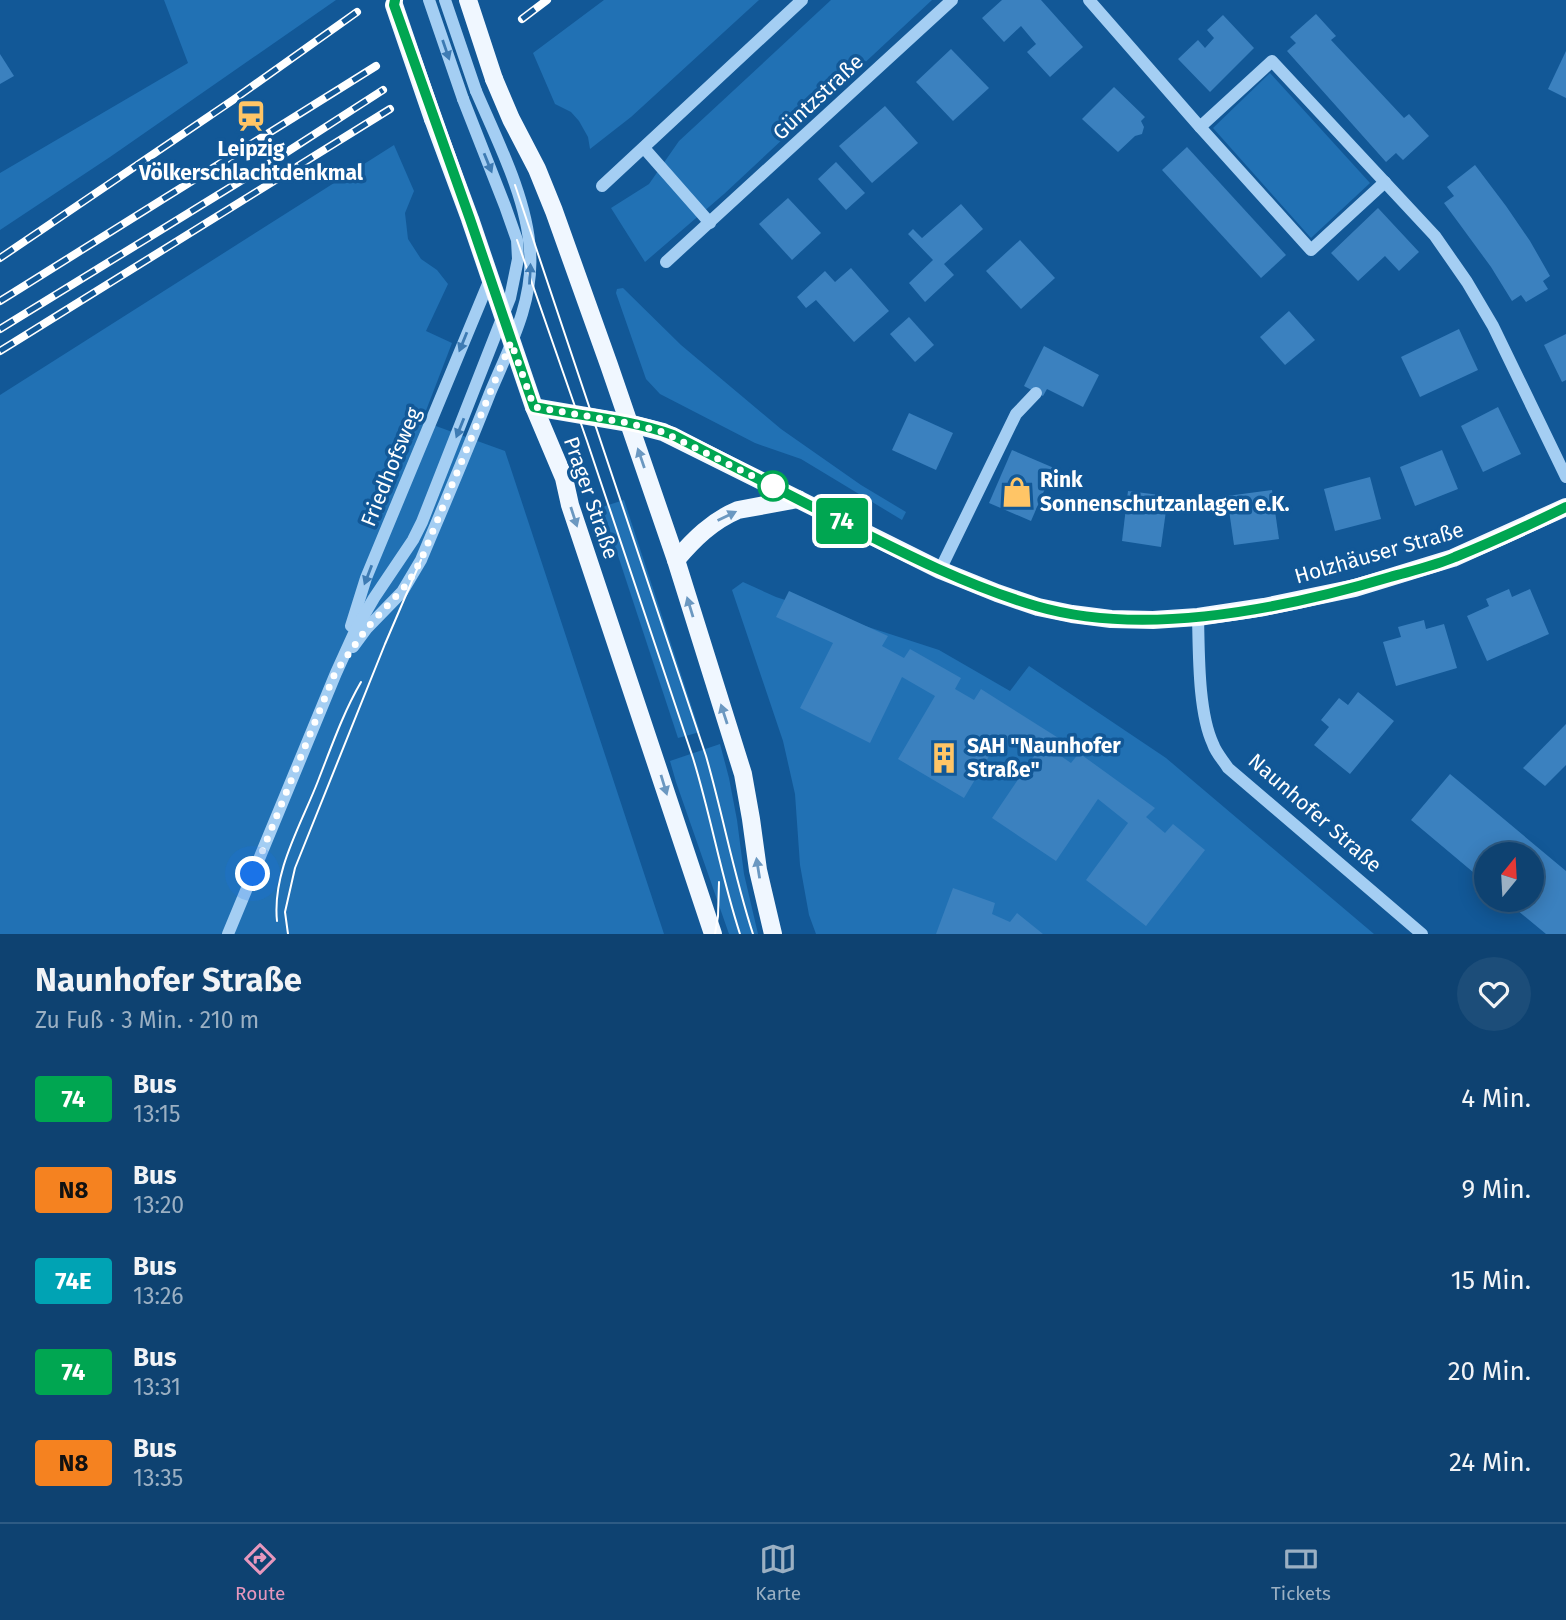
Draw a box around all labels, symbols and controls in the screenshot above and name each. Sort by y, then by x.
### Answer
one-way arrow [441,39,452,60]
street label: Güntzstraße [767,48,869,146]
station icon: Leipzig Völkerschlachtdenkmal [234,99,268,133]
place label: Leipzig Völkerschlachtdenkmal [138,136,364,186]
one-way arrow [483,152,494,173]
one-way arrow [525,263,536,285]
one-way arrow [458,331,469,352]
street label: Friedhofsweg [355,404,427,530]
one-way arrow [455,417,466,438]
street label: Prager Straße [558,433,624,563]
one-way arrow [635,448,646,469]
place label: Rink Sonnenschutzanlagen e.K. [1040,467,1290,517]
unlabelled marker [758,471,788,501]
shop icon: Rink Sonnenschutzanlagen e.K. [1000,475,1034,509]
line badge: 74 [810,498,874,544]
one-way arrow [569,507,580,528]
text: 74 [830,507,854,535]
one-way arrow [717,510,737,522]
street label: Holzhäuser Straße [1291,516,1467,590]
one-way arrow [362,564,373,585]
one-way arrow [684,596,694,617]
one-way arrow [718,703,729,724]
place label: SAH "Naunhofer Straße" [967,733,1121,783]
building icon: SAH "Naunhofer Straße" [927,741,961,775]
street label: Naunhofer Straße [1243,748,1387,878]
one-way arrow [659,775,670,796]
north arrow [1474,842,1544,912]
map controls [1474,842,1544,912]
your location [235,856,270,891]
one-way arrow [752,857,763,879]
button: heart [1457,957,1531,1031]
text: Naunhofer Straße [35,960,302,1000]
text: Zu Fuß · 3 Min. · 210 m [35,1006,259,1034]
text: Bus [133,1069,176,1100]
text: 4 Min. [1461,1083,1531,1114]
text: 74 [62,1085,85,1113]
text: 13:15 [133,1100,181,1128]
text: Bus [133,1160,176,1191]
text: 9 Min. [1461,1174,1531,1205]
text: N8 [59,1176,88,1204]
text: 13:20 [133,1191,184,1219]
text: Bus [133,1251,176,1282]
text: 15 Min. [1451,1265,1531,1296]
text: 74E [55,1267,92,1295]
text: 13:26 [133,1282,184,1310]
text: Bus [133,1342,176,1373]
text: 20 Min. [1448,1356,1531,1387]
text: 74 [62,1358,85,1386]
text: 13:31 [133,1373,181,1401]
text: Bus [133,1433,176,1464]
text: 24 Min. [1449,1447,1531,1478]
text: N8 [59,1449,88,1477]
text: 13:35 [133,1464,183,1492]
tab: Route [235,1540,285,1605]
tab: Karte [755,1540,801,1605]
tab: Tickets [1271,1540,1331,1605]

